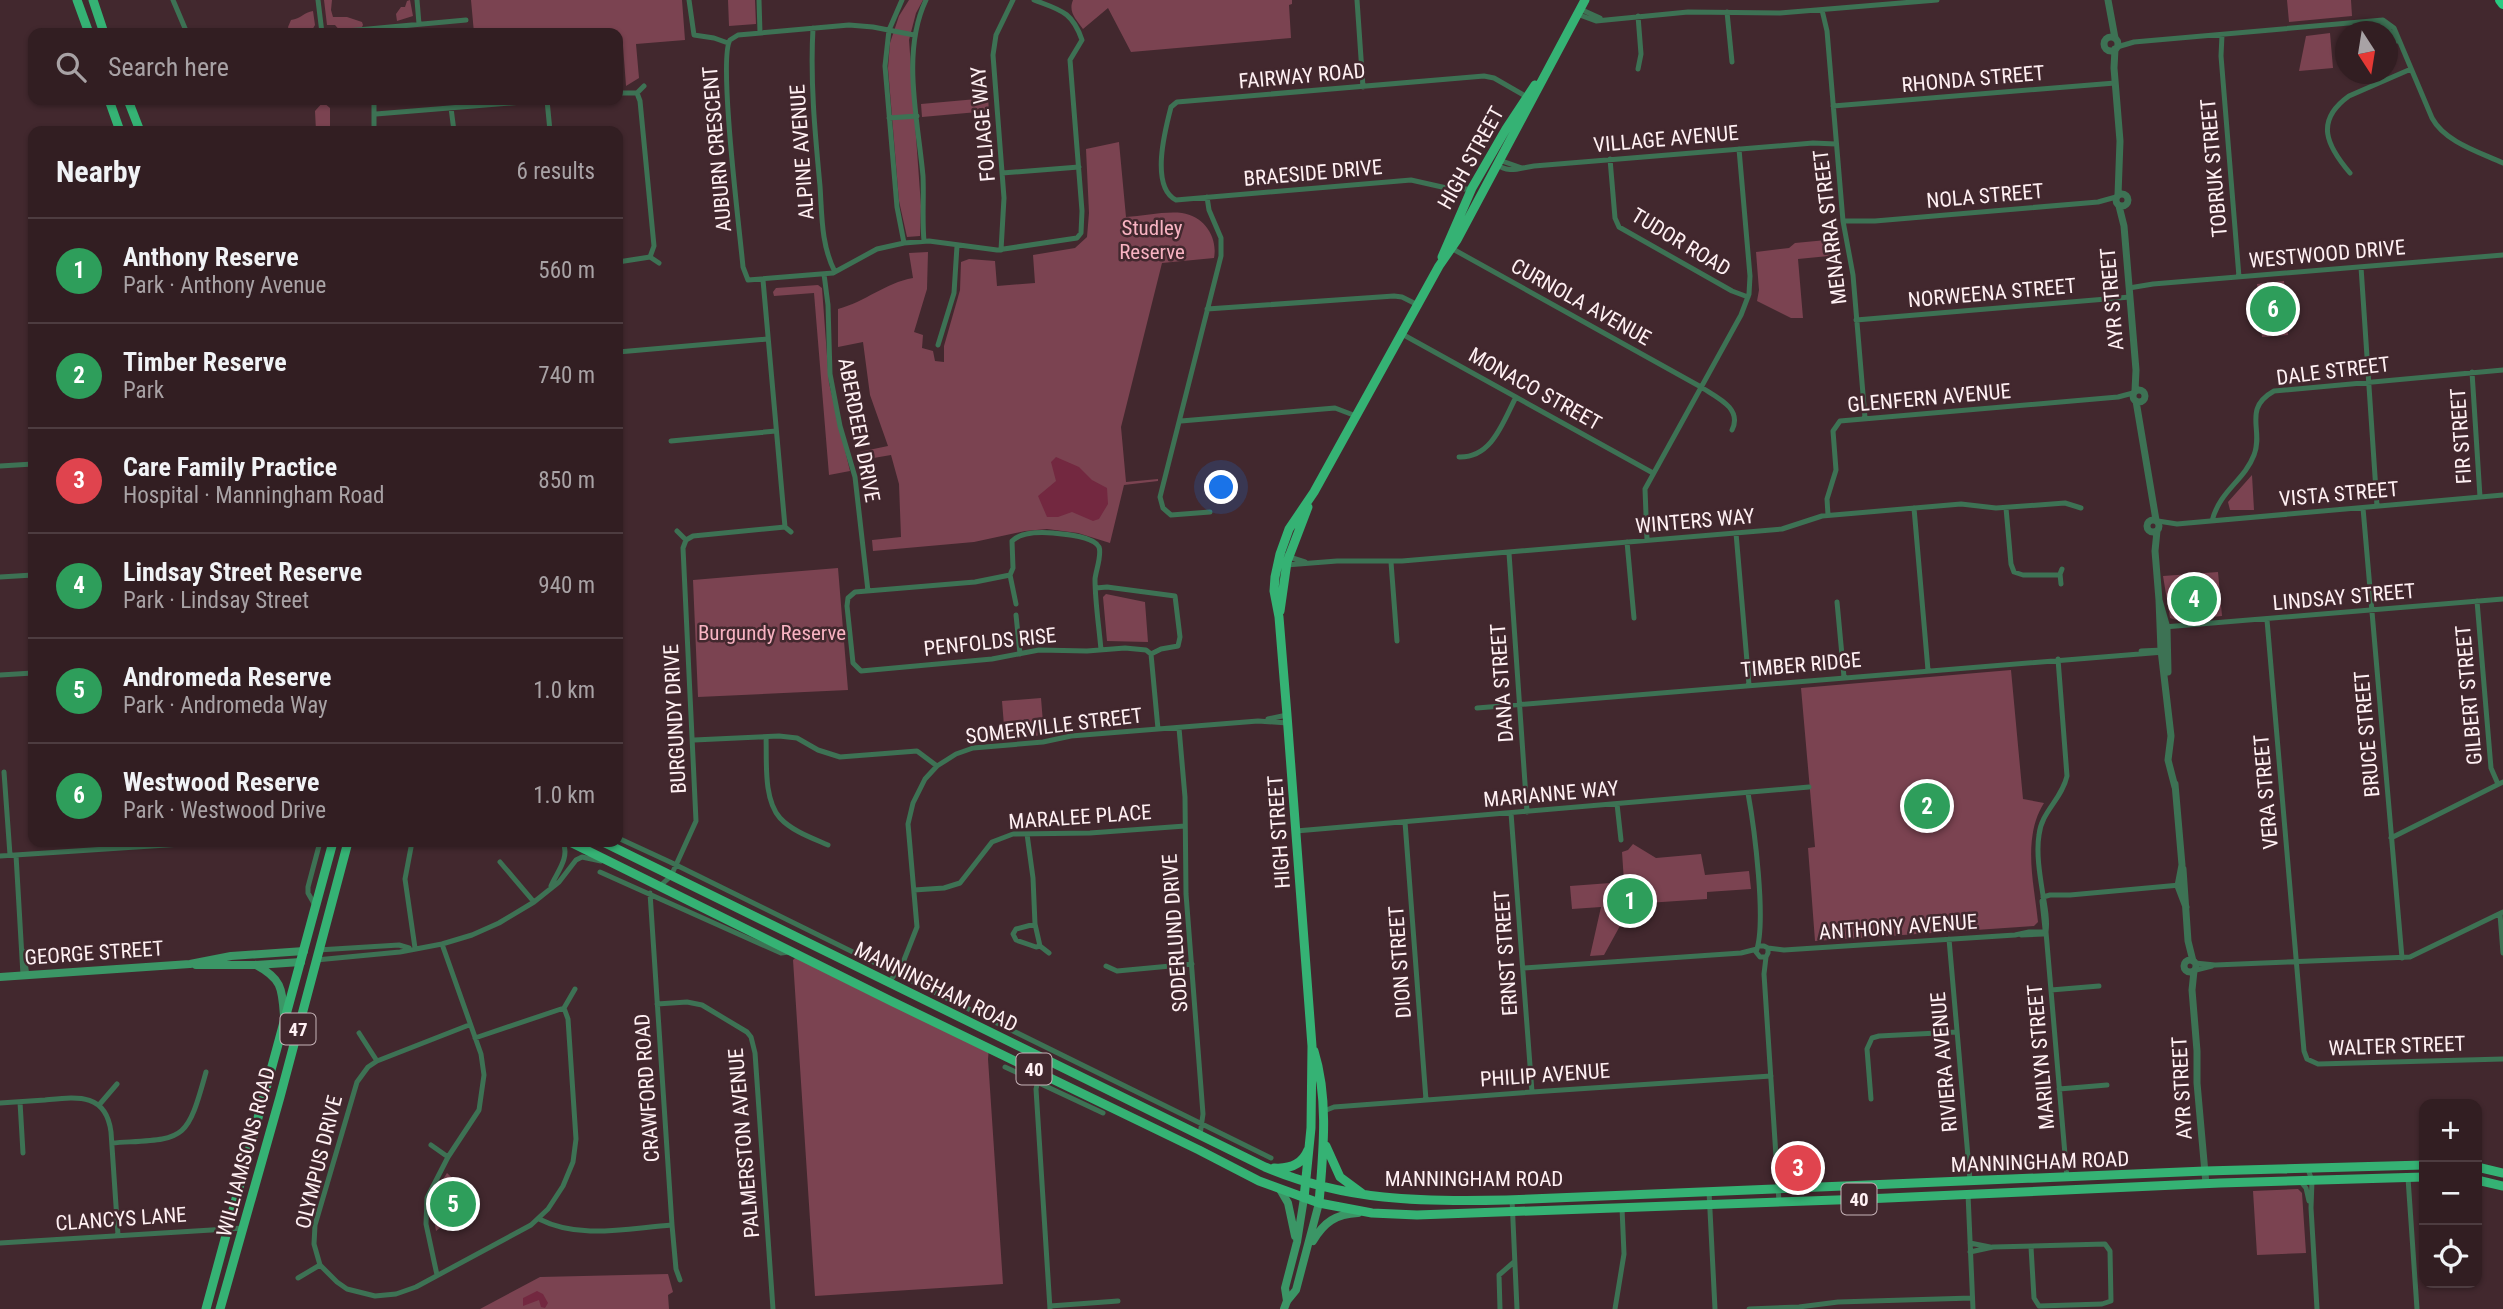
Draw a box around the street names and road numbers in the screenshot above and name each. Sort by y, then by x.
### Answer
street label: FAIRWAY ROAD [1238,59,1366,93]
street label: RHONDA STREET [1900,61,2046,97]
street label: AUBURN CRESCENT [698,65,736,233]
street label: FOLIAGE WAY [966,65,1000,183]
street label: ALPINE AVENUE [785,83,819,221]
street label: TOBRUK STREET [2196,98,2232,238]
street label: HIGH STREET [1433,102,1509,213]
street label: VILLAGE AVENUE [1592,121,1740,157]
street label: MENARRA STREET [1809,148,1851,306]
street label: BRAESIDE DRIVE [1243,155,1383,191]
street label: NOLA STREET [1925,179,2045,213]
street label: TUDOR ROAD [1627,203,1735,281]
street label: WESTWOOD DRIVE [2248,235,2406,273]
street label: AYR STREET [2096,247,2128,351]
street label: CURNOLA AVENUE [1507,254,1655,350]
street label: NORWEENA STREET [1907,274,2077,312]
street label: MONACO STREET [1464,343,1606,435]
street label: DALE STREET [2275,352,2391,390]
street label: ABERDEEN DRIVE [833,356,885,504]
street label: GLENFERN AVENUE [1846,379,2012,417]
street label: FIR STREET [2446,387,2476,485]
street label: VISTA STREET [2278,477,2400,511]
street label: WINTERS WAY [1634,504,1756,538]
street label: LINDSAY STREET [2272,579,2416,615]
street label: PENFOLDS RISE [923,623,1057,661]
street label: DANA STREET [1486,623,1518,743]
street label: GILBERT STREET [2451,624,2487,766]
street label: BURGUNDY DRIVE [659,644,691,794]
street label: TIMBER RIDGE [1740,648,1862,682]
street label: BRUCE STREET [2350,670,2384,798]
street label: SOMERVILLE STREET [964,703,1144,749]
street label: VERA STREET [2249,733,2283,850]
street label: HIGH STREET [1263,774,1295,889]
street label: MARIANNE WAY [1482,776,1620,812]
street label: MARALEE PLACE [1008,800,1152,834]
street label: SODERLUND DRIVE [1157,853,1193,1013]
street label: ERNST STREET [1490,889,1522,1017]
street label: DION STREET [1384,905,1416,1019]
street label: ANTHONY AVENUE [1818,909,1978,945]
street label: GEORGE STREET [24,936,164,970]
street label: MANNINGHAM ROAD [851,937,1021,1037]
street label: MARILYN STREET [2023,983,2059,1131]
street label: RIVIERA AVENUE [1926,991,1962,1133]
street label: CRAWFORD ROAD [630,1013,664,1163]
road number: 47 [280,1014,316,1044]
street label: WALTER STREET [2328,1032,2466,1060]
street label: AYR STREET [2167,1036,2197,1140]
street label: PALMERSTON AVENUE [724,1047,764,1239]
road number: 40 [1016,1054,1052,1084]
street label: PHILIP AVENUE [1479,1058,1611,1092]
street label: WILLIAMSONS ROAD [212,1065,280,1239]
street label: OLYMPUS DRIVE [291,1093,347,1231]
street label: MANNINGHAM ROAD [1950,1147,2130,1177]
street label: MANNINGHAM ROAD [1385,1167,1563,1191]
road number: 40 [1842,1184,1876,1214]
street label: CLANCYS LANE [55,1202,187,1236]

